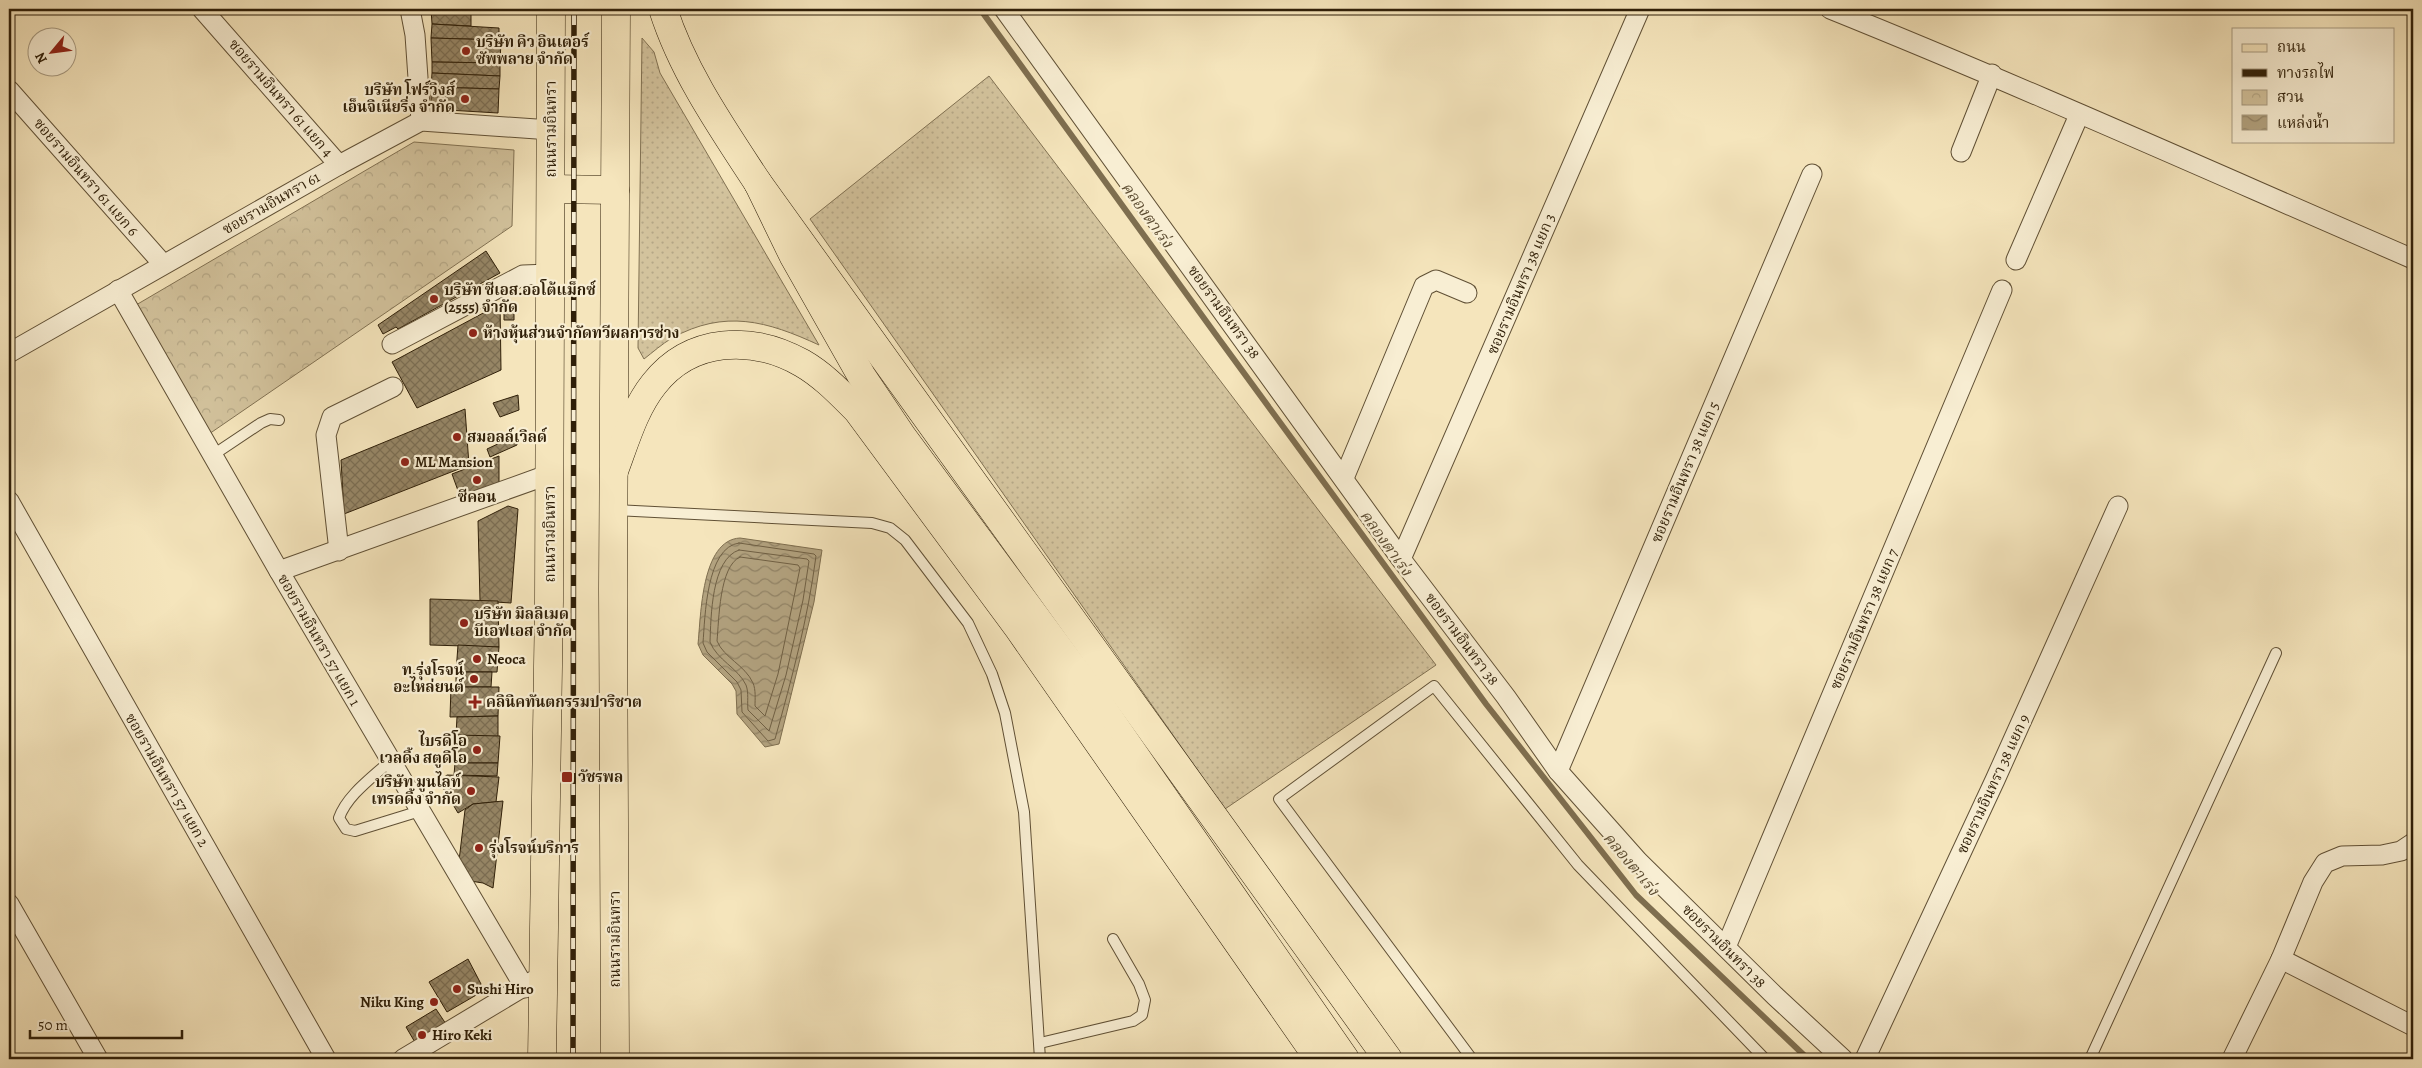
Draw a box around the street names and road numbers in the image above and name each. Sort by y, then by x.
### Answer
street label: ซอยรามอินทรา 61 แยก 4 [224,35,338,161]
street label: ถนนรามอินทรา [541,81,561,177]
street label: ซอยรามอินทรา 61 แยก 6 [29,114,143,240]
street label: ซอยรามอินทรา 61 [218,167,324,239]
street label: ซอยรามอินทรา 38 แยก 3 [1482,211,1560,357]
street label: ซอยรามอินทรา 38 [1183,261,1265,363]
street label: ซอยรามอินทรา 38 แยก 5 [1646,398,1724,546]
street label: ถนนรามอินทรา [540,486,560,582]
street label: ซอยรามอินทรา 38 แยก 7 [1825,545,1903,693]
street label: ซอยรามอินทรา 57 แยก 1 [273,570,365,710]
street label: ซอยรามอินทรา 38 [1421,589,1503,689]
street label: ซอยรามอินทรา 57 แยก 2 [121,709,213,851]
street label: ซอยรามอินทรา 38 แยก 9 [1952,711,2034,857]
street label: ถนนรามอินทรา [605,891,625,987]
street label: ซอยรามอินทรา 38 [1678,900,1770,992]

